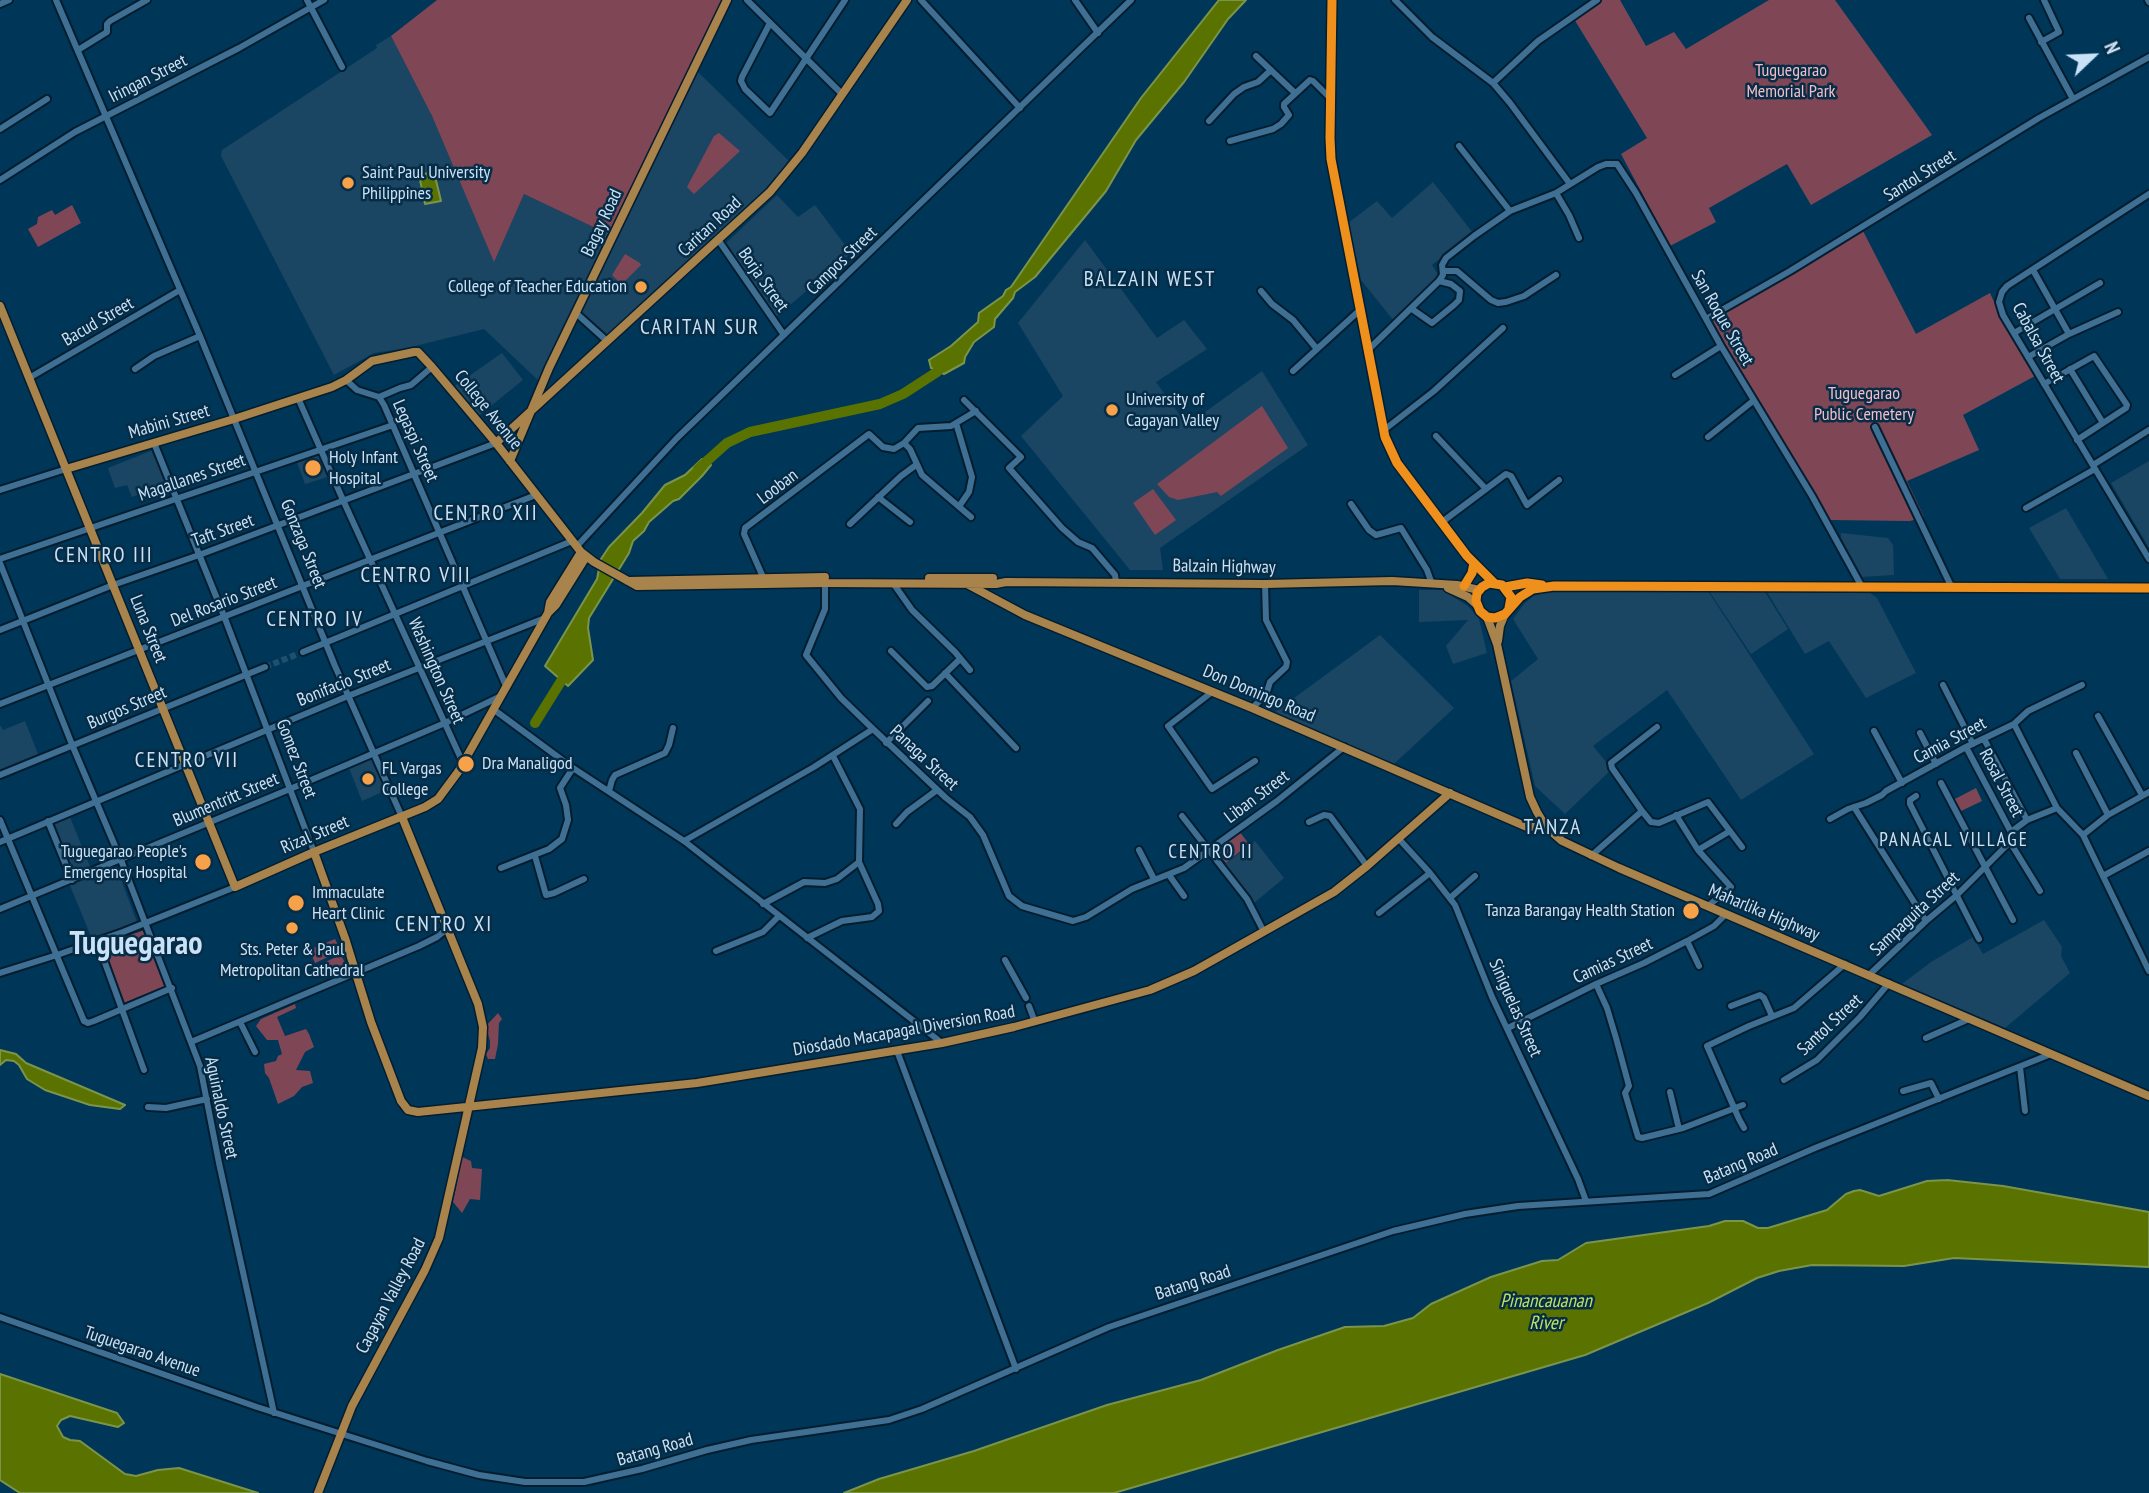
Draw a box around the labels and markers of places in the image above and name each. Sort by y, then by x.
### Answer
place label: Saint Paul University Philippines [362,162,490,204]
marker: Saint Paul University Philippines [340,175,356,191]
place label: College of Teacher Education [448,276,627,298]
marker: College of Teacher Education [633,279,649,295]
place label: University of Cagayan Valley [1126,389,1219,432]
marker: University of Cagayan Valley [1104,402,1120,418]
place label: Holy Infant Hospital [329,447,398,490]
marker: Holy Infant Hospital [303,458,323,478]
place label: Dra Manaligod [482,753,573,775]
marker: Dra Manaligod [456,754,476,774]
place label: FL Vargas College [382,758,442,800]
marker: FL Vargas College [360,771,376,787]
place label: Tuguegarao People's Emergency Hospital [61,841,187,884]
marker: Tuguegarao People's Emergency Hospital [193,852,213,872]
place label: Immaculate Heart Clinic [312,882,385,924]
marker: Immaculate Heart Clinic [286,893,306,913]
place label: Tanza Barangay Health Station [1485,900,1675,922]
marker: Tanza Barangay Health Station [1681,901,1701,921]
marker: Sts. Peter & Paul Metropolitan Cathedral [284,920,300,936]
place label: Sts. Peter & Paul Metropolitan Cathedral [220,939,364,982]

